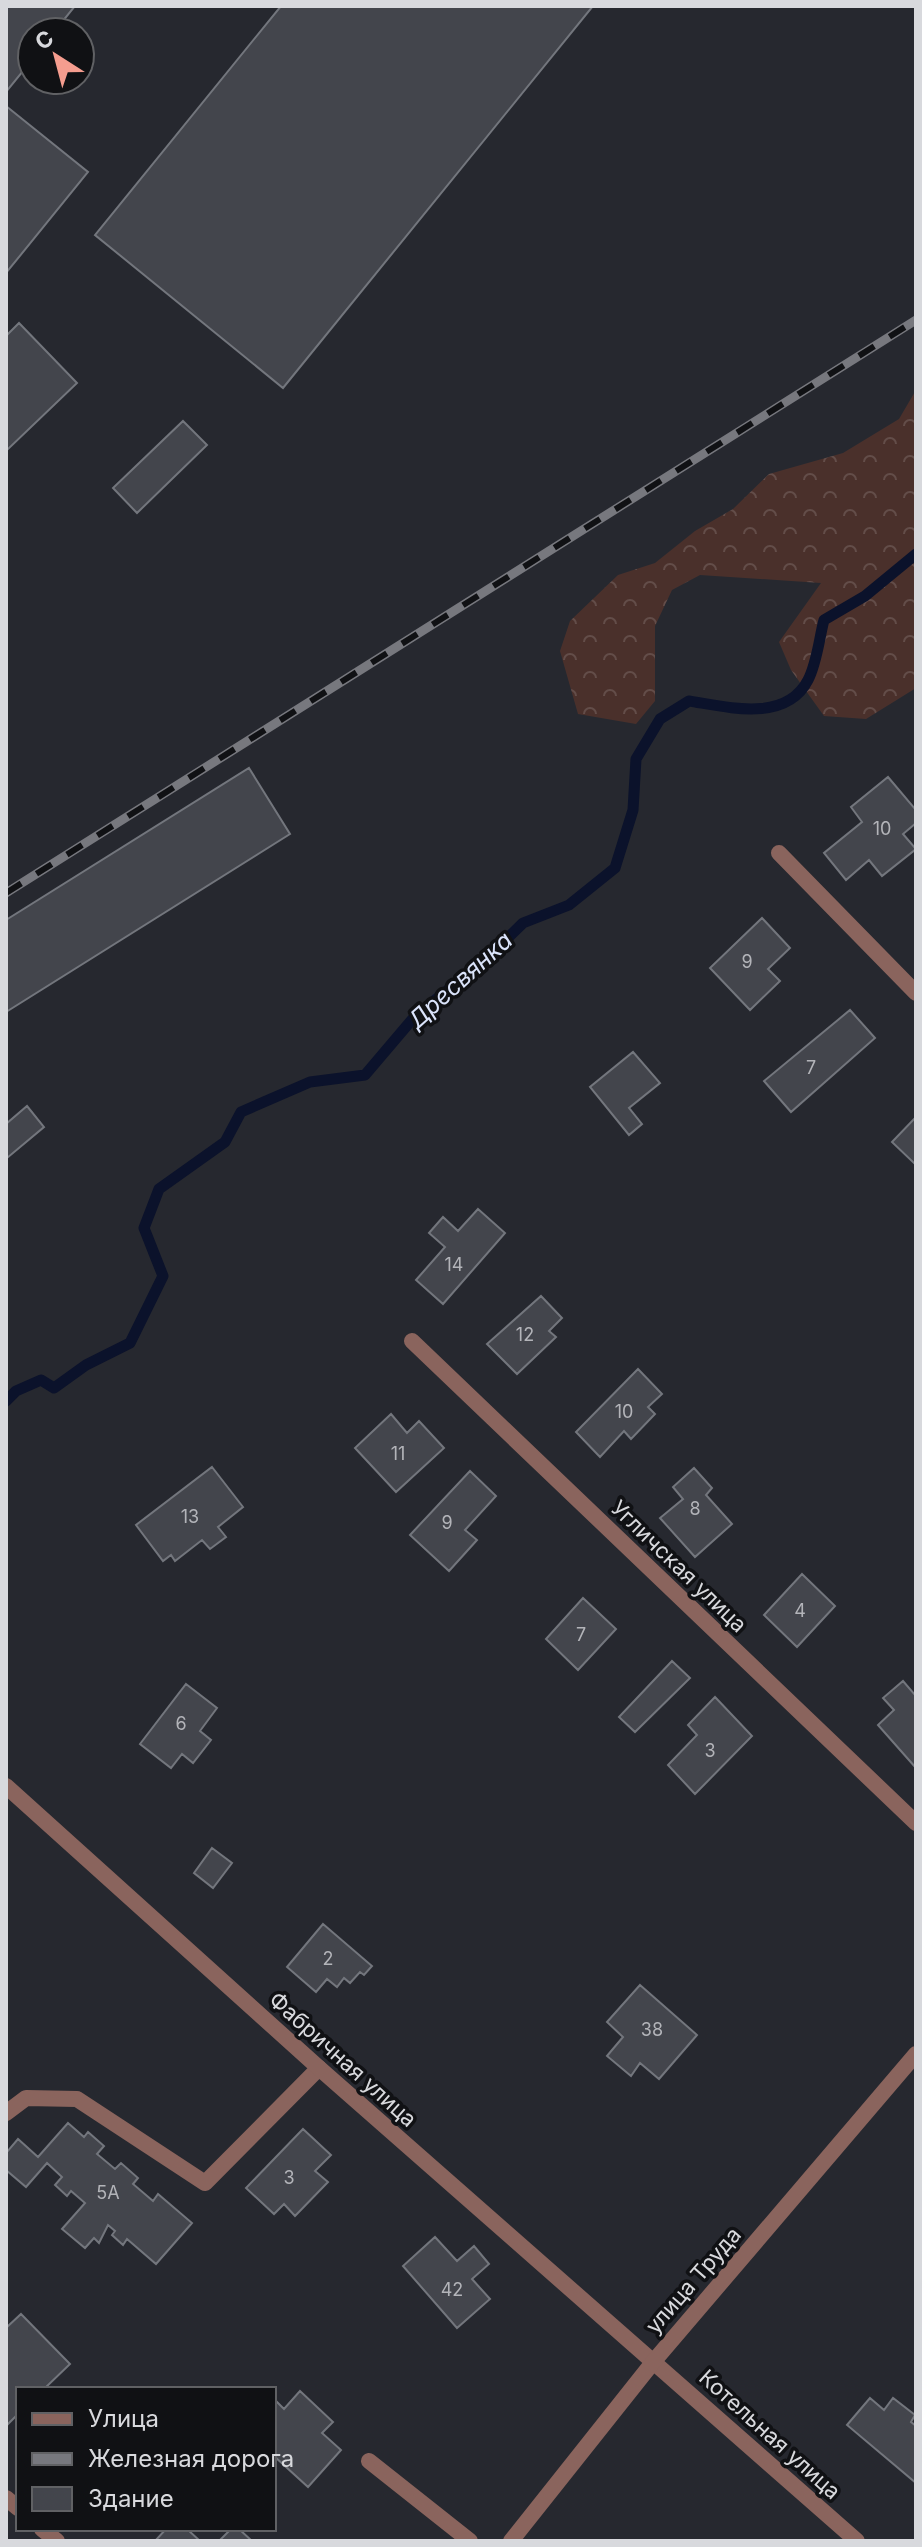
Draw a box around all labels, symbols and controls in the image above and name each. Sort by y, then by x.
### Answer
north arrow [16,16,96,96]
text: С [30,25,58,55]
house number: 10 [873,818,891,839]
water label: Дресвянка [401,925,518,1035]
house number: 9 [741,951,753,972]
house number: 7 [806,1057,816,1078]
house number: 14 [445,1254,463,1275]
house number: 12 [516,1324,534,1345]
house number: 10 [615,1401,633,1422]
house number: 11 [391,1443,405,1464]
street label: Угличская улица [606,1495,752,1637]
house number: 8 [689,1498,701,1519]
house number: 13 [181,1506,199,1527]
house number: 9 [441,1512,453,1533]
house number: 4 [794,1600,806,1621]
house number: 7 [576,1624,586,1645]
house number: 6 [175,1713,187,1734]
house number: 3 [704,1740,716,1761]
house number: 2 [323,1948,333,1969]
street label: Фабричная улица [264,1986,422,2132]
house number: 38 [641,2019,663,2040]
house number: 3 [283,2167,295,2188]
house number: 5А [96,2182,120,2203]
street label: улица Труда [640,2222,746,2338]
house number: 42 [441,2279,463,2300]
street label: Котельная улица [694,2364,846,2504]
legend [16,2387,276,2531]
text: Улица [88,2404,159,2433]
text: Железная дорога [88,2444,294,2473]
text: Здание [88,2484,174,2513]

